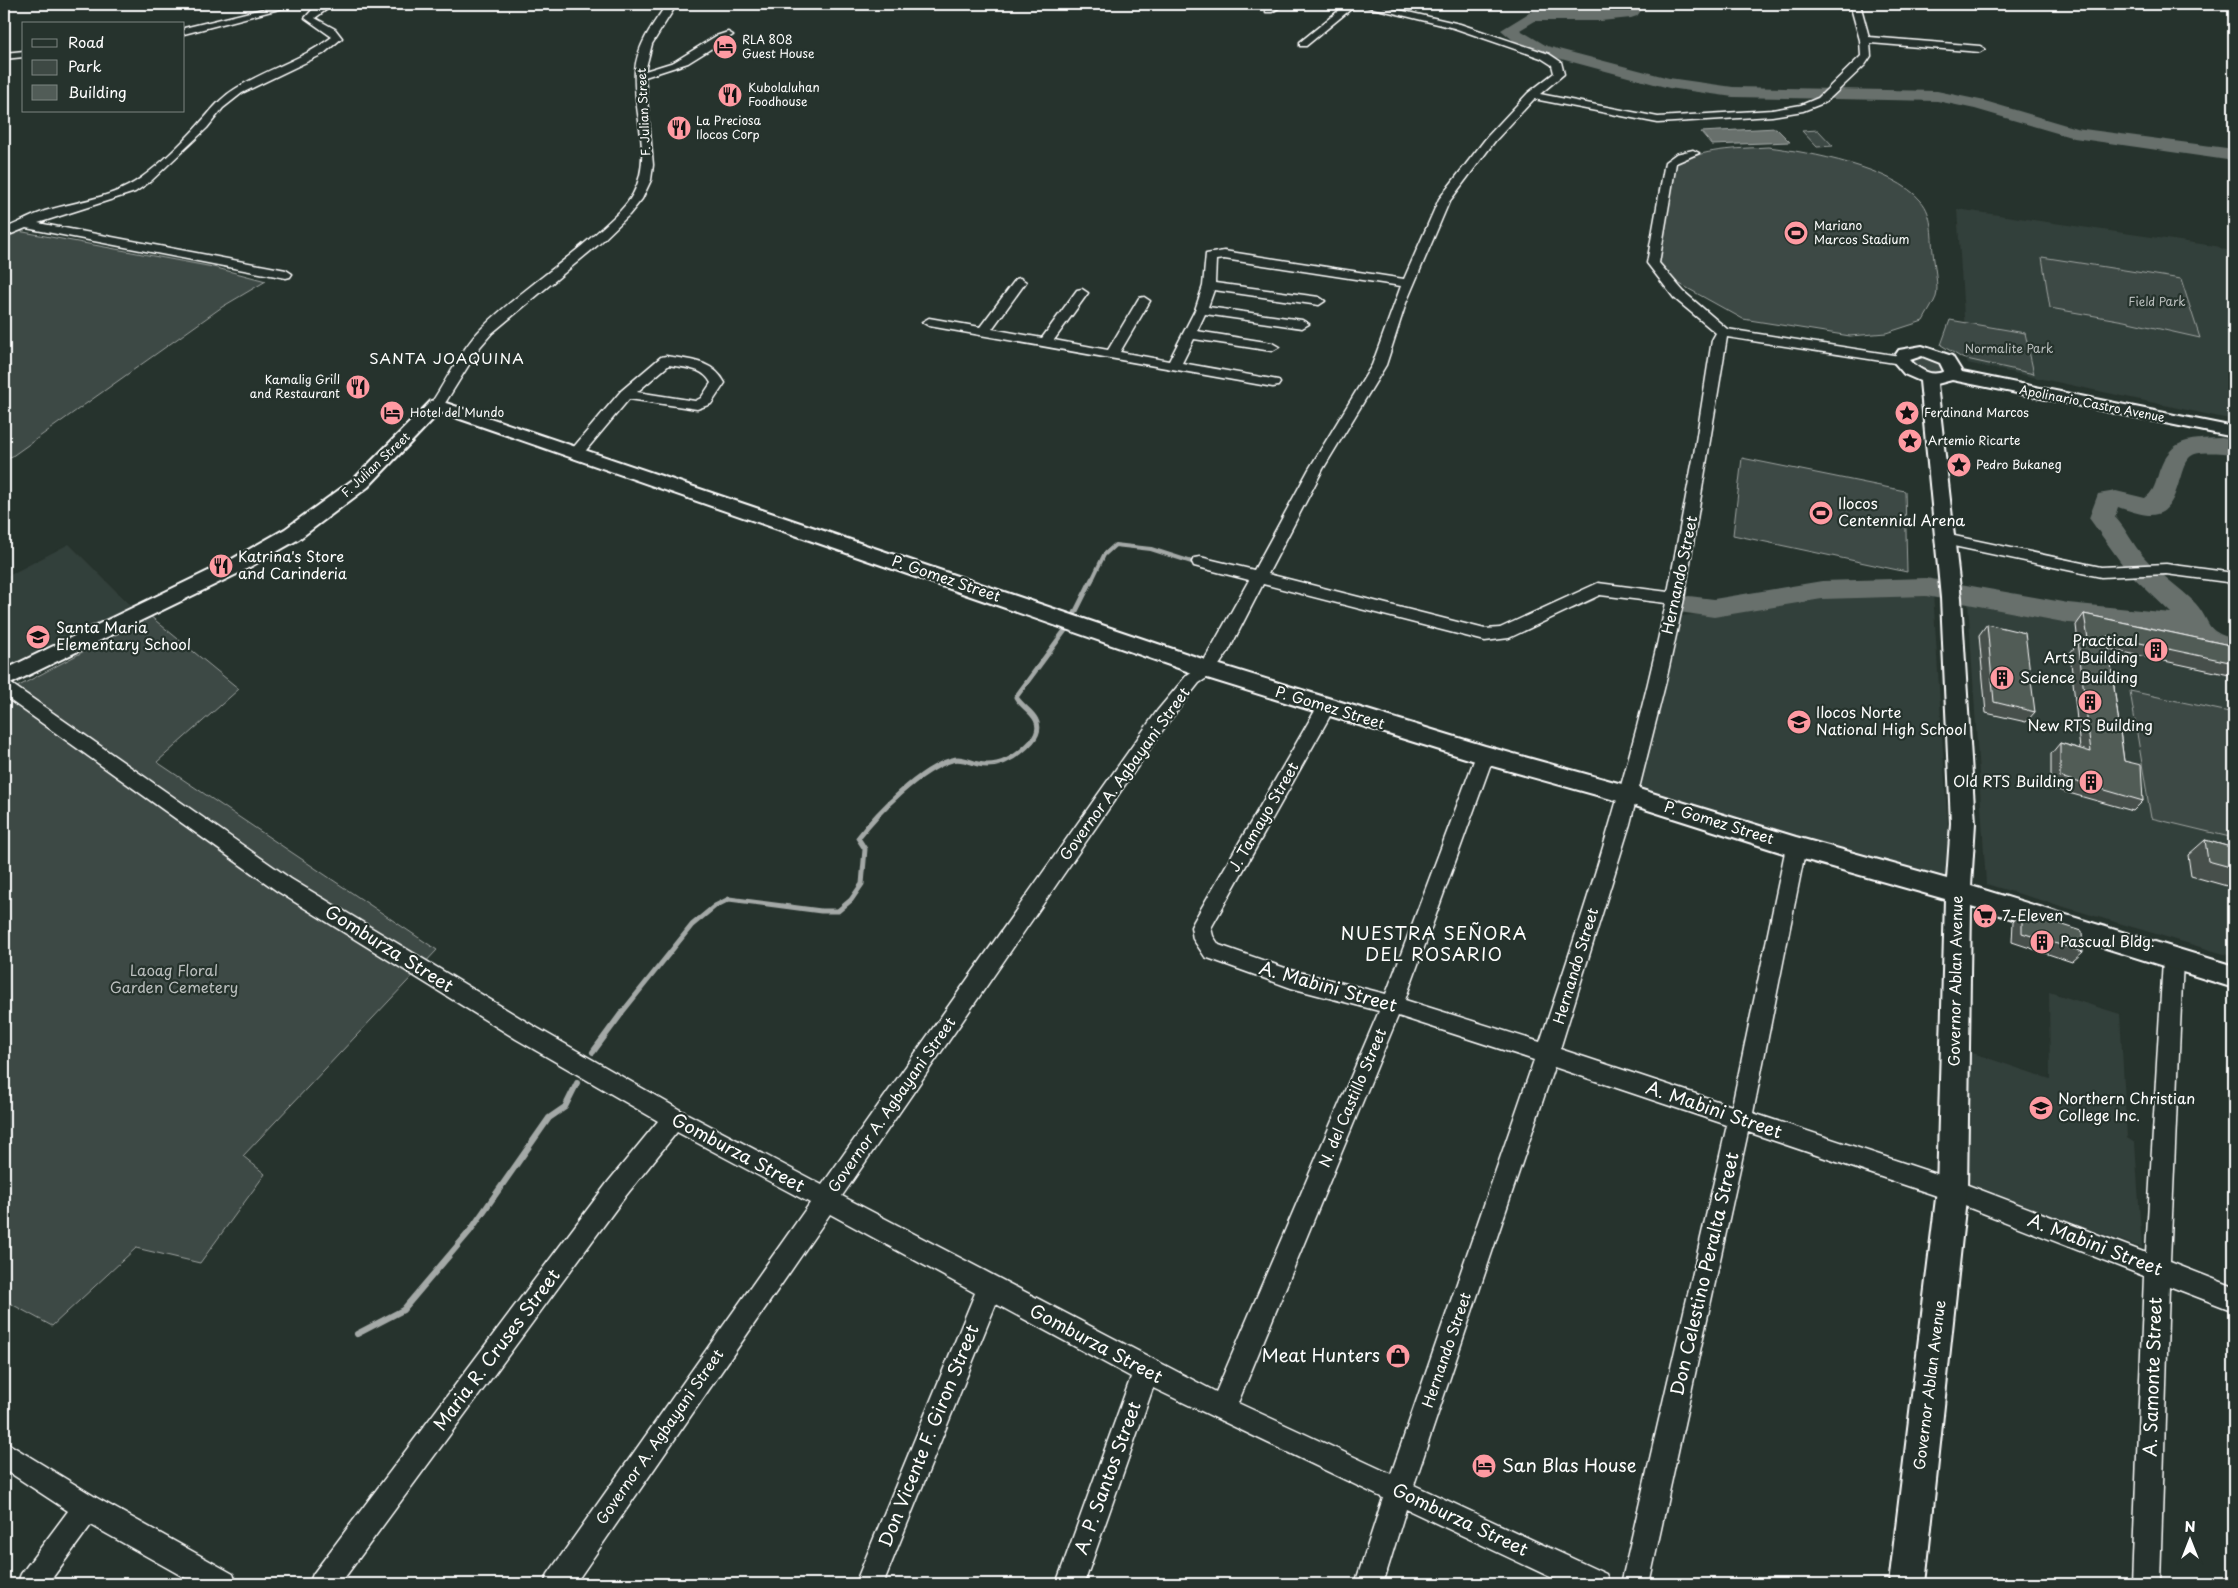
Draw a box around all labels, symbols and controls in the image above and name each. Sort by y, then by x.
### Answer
legend [22,22,185,112]
text: Road [68,30,104,53]
place label: RLA 808 Guest House [742,30,815,62]
hotel icon: RLA 808 Guest House [712,34,738,60]
text: Park [68,54,102,77]
street label: F. Julian Street [632,68,654,156]
place label: Kubolaluhan Foodhouse [748,78,820,110]
text: Building [68,80,127,103]
restaurant icon: Kubolaluhan Foodhouse [717,82,743,108]
place label: La Preciosa Ilocos Corp [696,111,762,143]
restaurant icon: La Preciosa Ilocos Corp [666,115,692,141]
place label: Mariano Marcos Stadium [1814,216,1910,248]
sports icon: Mariano Marcos Stadium [1783,220,1809,246]
park label: Field Park [2128,292,2186,310]
park label: Normalite Park [1965,339,2053,357]
district label: SANTA JOAQUINA [369,346,525,369]
place label: Kamalig Grill and Restaurant [250,370,340,402]
restaurant icon: Kamalig Grill and Restaurant [345,374,371,400]
street label: Apolinario Castro Avenue [2018,380,2167,426]
hotel icon: Hotel del Mundo [379,400,405,426]
place icon: Ferdinand Marcos [1894,400,1920,426]
place label: Hotel del Mundo [410,403,504,421]
place label: Ferdinand Marcos [1924,403,2029,421]
street label: F. Julian Street [337,428,414,501]
place icon: Artemio Ricarte [1897,428,1923,454]
place label: Artemio Ricarte [1928,431,2020,449]
place icon: Pedro Bukaneg [1946,452,1972,478]
place label: Pedro Bukaneg [1976,455,2062,473]
place label: Ilocos Centennial Arena [1838,491,1965,531]
sports icon: Ilocos Centennial Arena [1808,500,1834,526]
street label: Hernando Street [1655,513,1702,636]
place label: Katrina's Store and Carinderia [238,544,347,584]
street label: P. Gomez Street [889,548,1004,607]
restaurant icon: Katrina's Store and Carinderia [208,553,234,579]
place label: Santa Maria Elementary School [56,615,191,655]
school or university icon: Santa Maria Elementary School [25,624,51,650]
place label: Practical Arts Building [2044,628,2138,668]
building icon: Practical Arts Building [2143,637,2169,663]
building icon: Science Building [1989,665,2015,691]
place label: Science Building [2020,665,2138,688]
street label: P. Gomez Street [1273,679,1388,734]
street label: Governor A. Agbayani Street [1053,682,1195,865]
building icon: New RTS Building [2077,689,2103,715]
place label: Ilocos Norte National High School [1816,700,1967,740]
school or university icon: Ilocos Norte National High School [1786,709,1812,735]
place label: New RTS Building [2027,713,2153,736]
street label: J. Tamayo Street [1222,757,1304,875]
place label: Old RTS Building [1953,769,2074,792]
building icon: Old RTS Building [2078,769,2104,795]
street label: P. Gomez Street [1662,794,1777,849]
street label: Governor Ablan Avenue [1942,895,1967,1067]
street label: Gomburza Street [320,897,459,998]
supermarket icon: 7-Eleven [1972,903,1998,929]
place label: 7-Eleven [2002,903,2063,926]
street label: Hernando Street [1546,905,1603,1027]
district label: NUESTRA SEÑORA DEL ROSARIO [1341,919,1527,967]
building icon: Pascual Bldg. [2029,929,2055,955]
place label: Pascual Bldg. [2060,929,2155,952]
street label: A. Mabini Street [1256,953,1400,1018]
park label: Laoag Floral Garden Cemetery [110,958,238,998]
street label: Governor A. Agbayani Street [821,1012,960,1197]
street label: N. del Castillo Street [1312,1024,1391,1170]
street label: A. Mabini Street [1643,1073,1786,1144]
place label: Northern Christian College Inc. [2058,1086,2195,1126]
school or university icon: Northern Christian College Inc. [2028,1095,2054,1121]
street label: Gomburza Street [667,1105,810,1198]
street label: Don Celestino Peralta Street [1662,1149,1745,1398]
street label: A. Mabini Street [2024,1206,2167,1282]
street label: Maria R. Cruses Street [426,1263,566,1436]
street label: Hernando Street [1415,1289,1476,1410]
street label: Gomburza Street [1025,1296,1168,1389]
street label: A. Samonte Street [2135,1297,2168,1457]
street label: Governor Ablan Avenue [1907,1299,1950,1471]
street label: Don Vicente F. Giron Street [871,1320,985,1551]
place label: Meat Hunters [1262,1341,1380,1368]
shop icon: Meat Hunters [1385,1343,1411,1369]
street label: Governor A. Agbayani Street [589,1344,728,1529]
street label: A. P. Santos Street [1066,1397,1147,1558]
place label: San Blas House [1502,1451,1637,1478]
hotel icon: San Blas House [1471,1453,1497,1479]
street label: Gomburza Street [1388,1475,1533,1562]
north arrow [2166,1516,2216,1566]
text: N [2184,1516,2196,1537]

